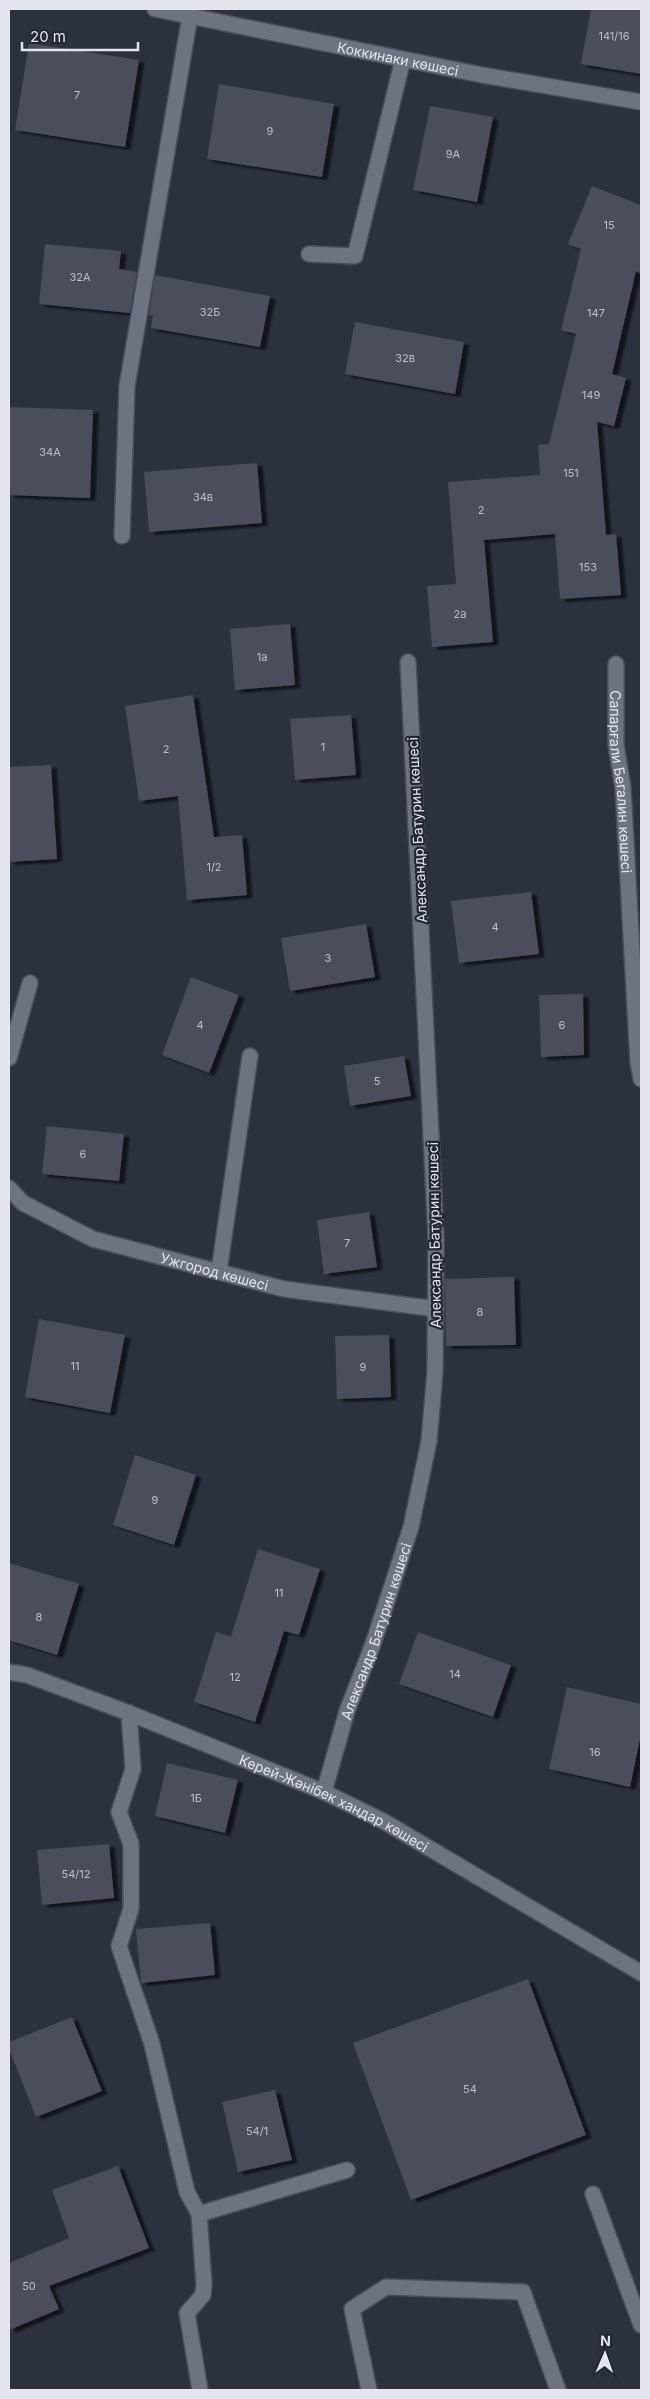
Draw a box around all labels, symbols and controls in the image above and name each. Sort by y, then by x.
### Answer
scale bar [22,20,139,52]
text: 20 m [30,27,66,46]
house number: 141/16 [598,29,630,43]
street label: Коккинаки көшесі [336,38,460,79]
house number: 7 [74,88,80,102]
house number: 9 [267,124,274,138]
house number: 9А [446,147,461,161]
house number: 15 [603,218,615,232]
house number: 32А [69,270,91,284]
house number: 32Б [200,305,220,319]
house number: 147 [587,306,605,320]
house number: 32в [395,351,415,365]
house number: 149 [582,388,600,402]
house number: 34А [39,445,61,459]
house number: 151 [563,466,579,480]
house number: 34в [193,490,213,504]
house number: 2 [478,503,484,517]
house number: 153 [579,560,597,574]
house number: 2а [454,607,466,621]
house number: 1а [257,650,267,664]
street label: Сапарғали Бегалин көшесі [608,690,636,874]
street label: Александр Батурин көшесі [404,737,430,923]
house number: 1 [321,740,325,754]
house number: 2 [163,742,169,756]
house number: 1/2 [206,860,222,874]
house number: 4 [491,920,499,934]
house number: 3 [325,951,332,965]
house number: 4 [196,1018,204,1032]
house number: 6 [559,1018,566,1032]
house number: 5 [374,1074,381,1088]
street label: Александр Батурин көшесі [424,1142,444,1328]
house number: 6 [80,1147,87,1161]
house number: 7 [344,1236,350,1250]
street label: Ужгород көшесі [159,1249,270,1293]
house number: 8 [477,1305,484,1319]
house number: 11 [71,1359,79,1373]
house number: 9 [360,1360,367,1374]
house number: 9 [152,1493,159,1507]
street label: Александр Батурин көшесі [337,1541,414,1721]
house number: 11 [275,1586,283,1600]
house number: 8 [36,1610,43,1624]
house number: 14 [449,1667,461,1681]
house number: 12 [229,1670,241,1684]
house number: 16 [589,1745,601,1759]
street label: Керей-Жәнібек хандар көшесі [237,1750,432,1855]
house number: 1Б [190,1791,202,1805]
house number: 54/12 [62,1867,90,1881]
house number: 54 [463,2082,477,2096]
house number: 54/1 [246,2124,268,2138]
house number: 50 [22,2279,36,2293]
north arrow [580,2329,630,2379]
text: N [600,2332,611,2349]

